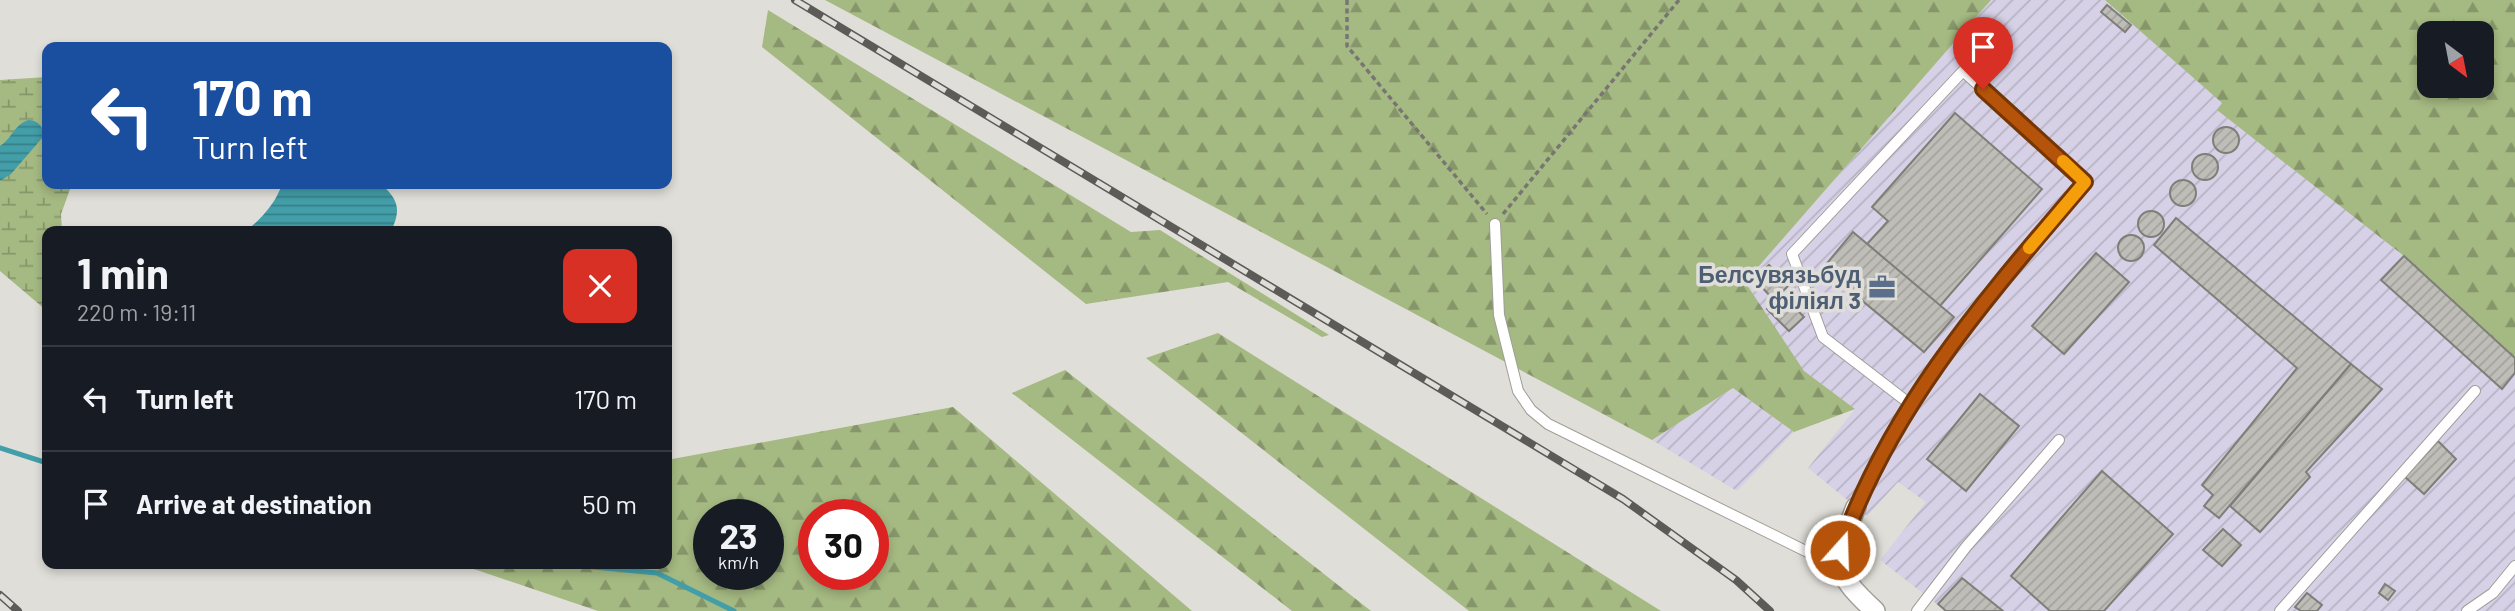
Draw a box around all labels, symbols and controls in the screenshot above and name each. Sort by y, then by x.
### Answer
pin [1953,17,2013,89]
north arrow [2417,21,2494,98]
map controls [2417,21,2494,98]
icon: arrive [1964,28,2002,66]
text: 170 m [192,67,312,126]
icon: left [77,70,168,161]
text: Turn left [192,127,309,165]
text: 1 min [77,247,169,297]
button: close [563,249,637,323]
place label: Белсувязьбуд філіял 3 [1698,260,1861,314]
office icon: Белсувязьбуд філіял 3 [1867,272,1897,302]
text: 220 m · 19:11 [77,298,196,326]
icon: left [77,380,115,418]
text: Turn left [136,383,234,414]
text: 170 m [574,383,637,414]
icon: arrive [77,485,115,523]
text: Arrive at destination [136,488,372,519]
text: 50 m [582,488,637,519]
speed limit sign: 30 [798,499,889,590]
position arrow [1803,513,1877,587]
text: 23 [719,514,758,556]
text: km/h [718,551,759,573]

